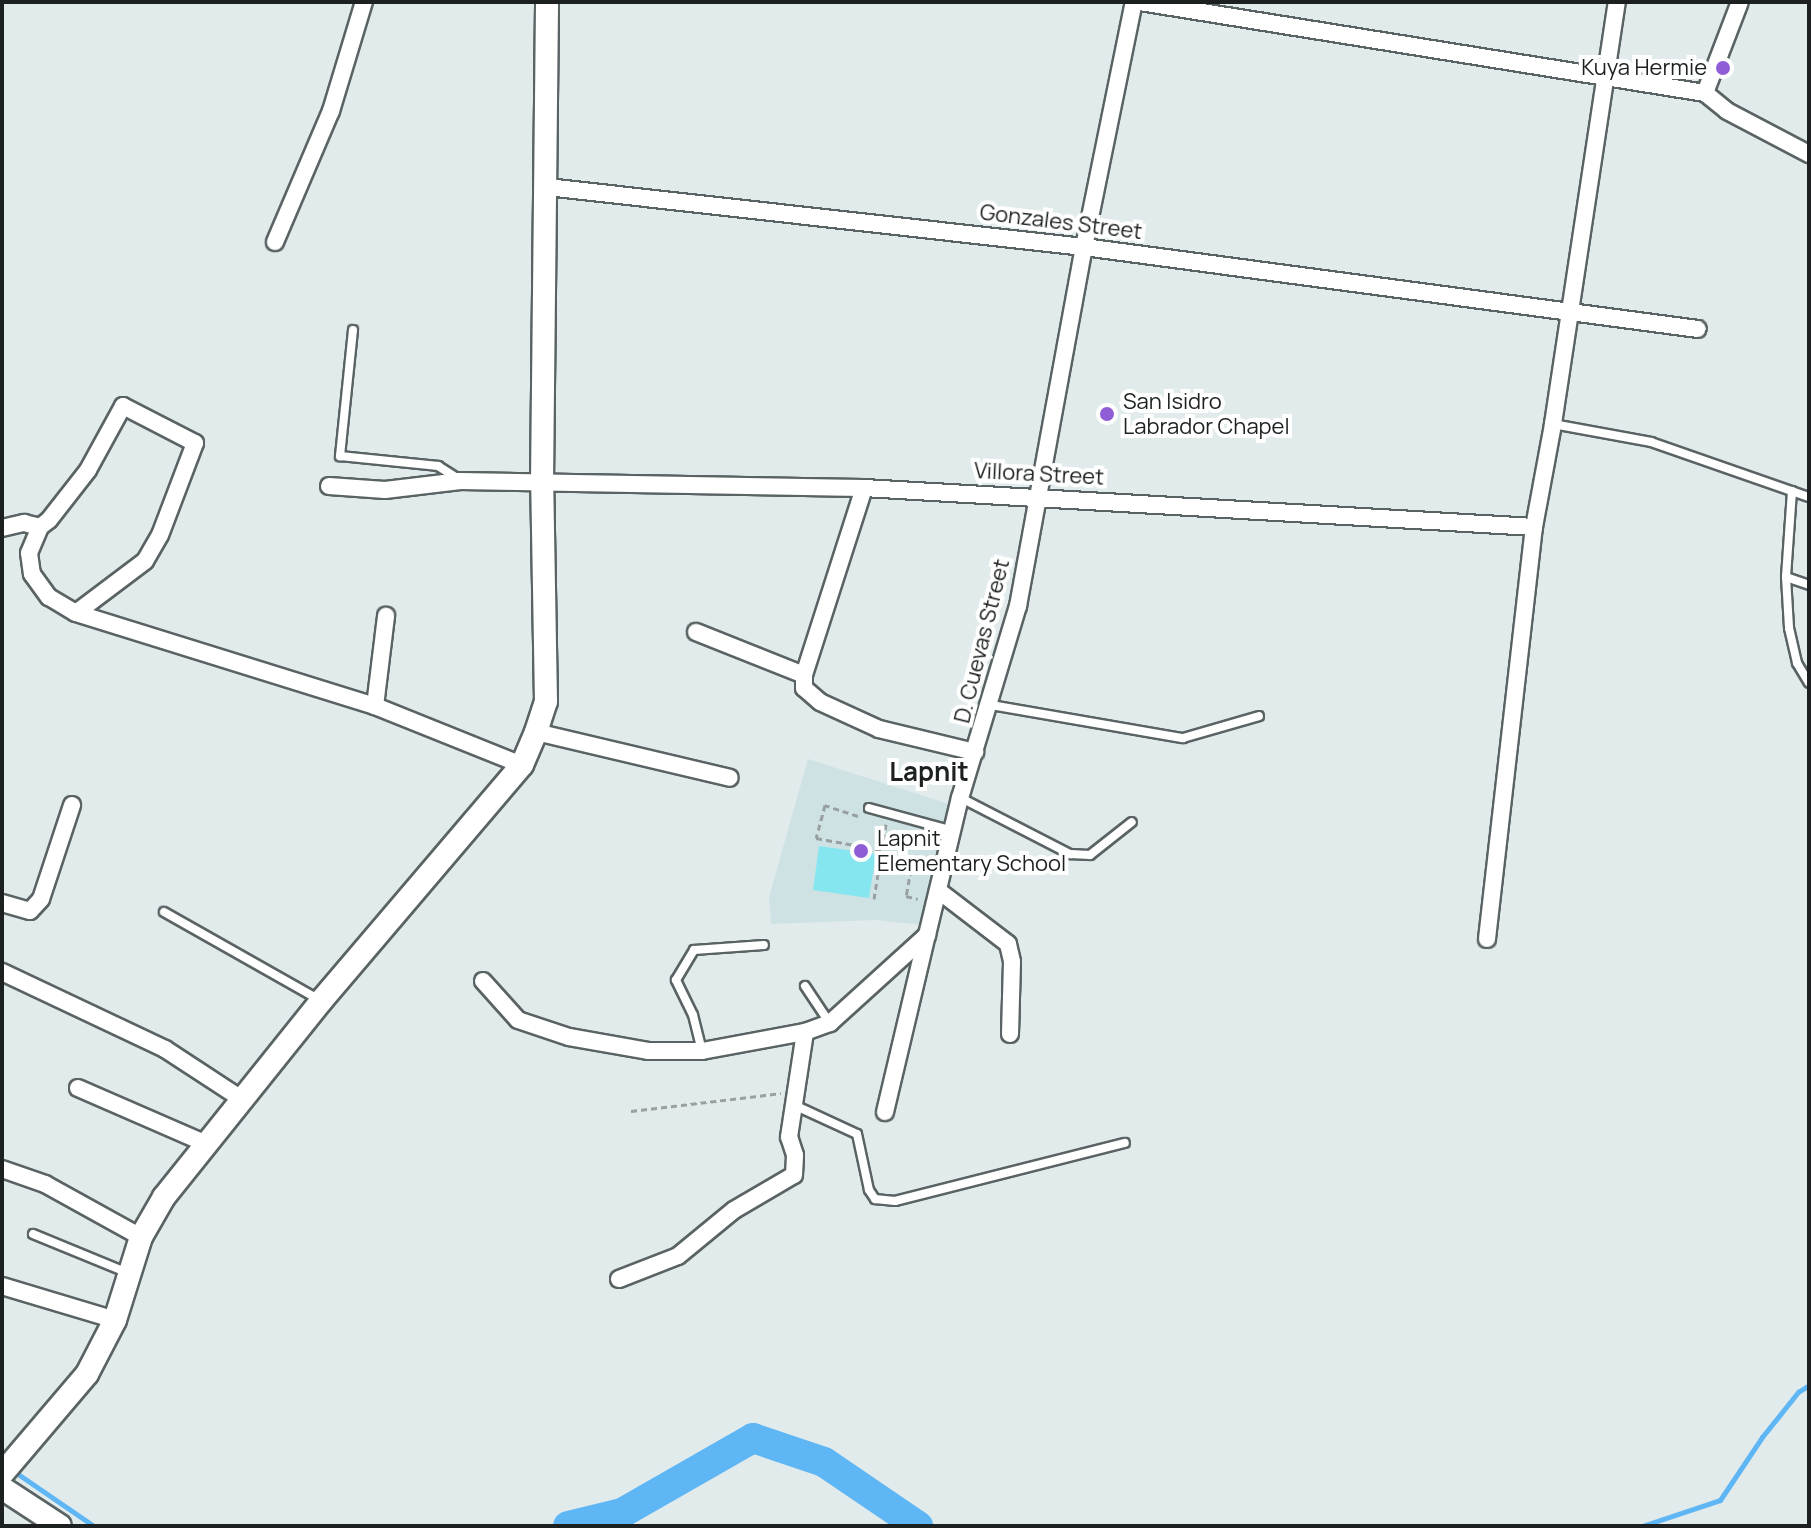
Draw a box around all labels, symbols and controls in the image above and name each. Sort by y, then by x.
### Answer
place label: Kuya Hermie [1581,55,1707,81]
marker: Kuya Hermie [1714,59,1732,77]
street label: Gonzales Street [978,199,1144,245]
place label: San Isidro Labrador Chapel [1123,388,1290,440]
marker: San Isidro Labrador Chapel [1098,405,1116,423]
street label: Villora Street [973,457,1105,491]
street label: D. Cuevas Street [949,556,1015,726]
district label: Lapnit [889,756,969,788]
place label: Lapnit Elementary School [877,825,1066,876]
marker: Lapnit Elementary School [852,842,870,860]

